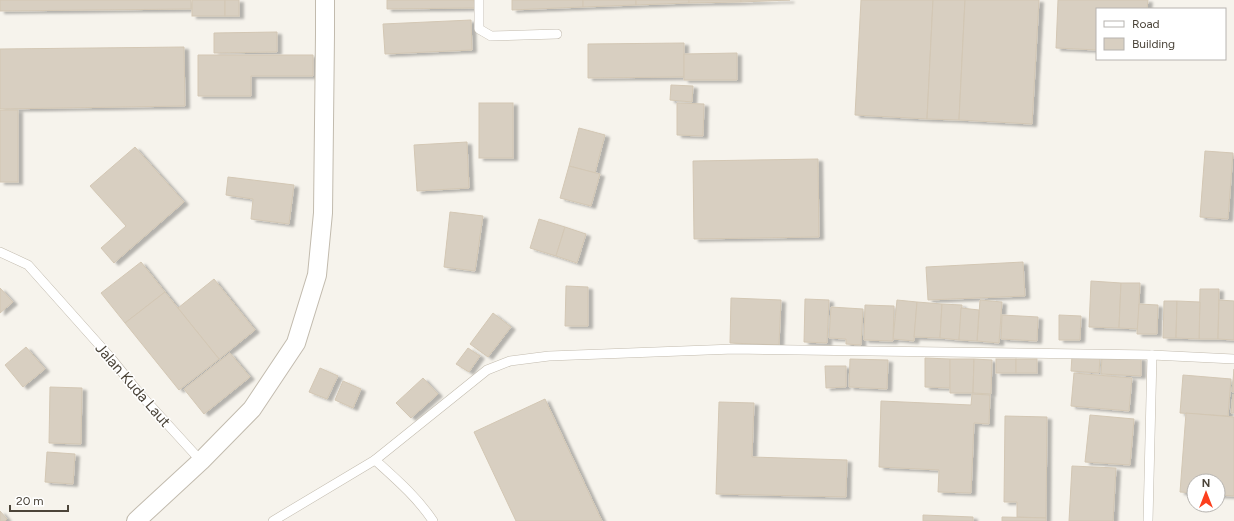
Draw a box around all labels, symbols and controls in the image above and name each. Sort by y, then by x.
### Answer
legend [1096,8,1226,60]
text: Road [1132,17,1160,31]
text: Building [1132,37,1175,51]
street label: Jalan Kuda Laut [92,339,175,431]
north arrow [1186,473,1226,513]
text: N [1202,477,1210,490]
scale bar [10,487,68,513]
text: 20 m [16,494,44,508]

